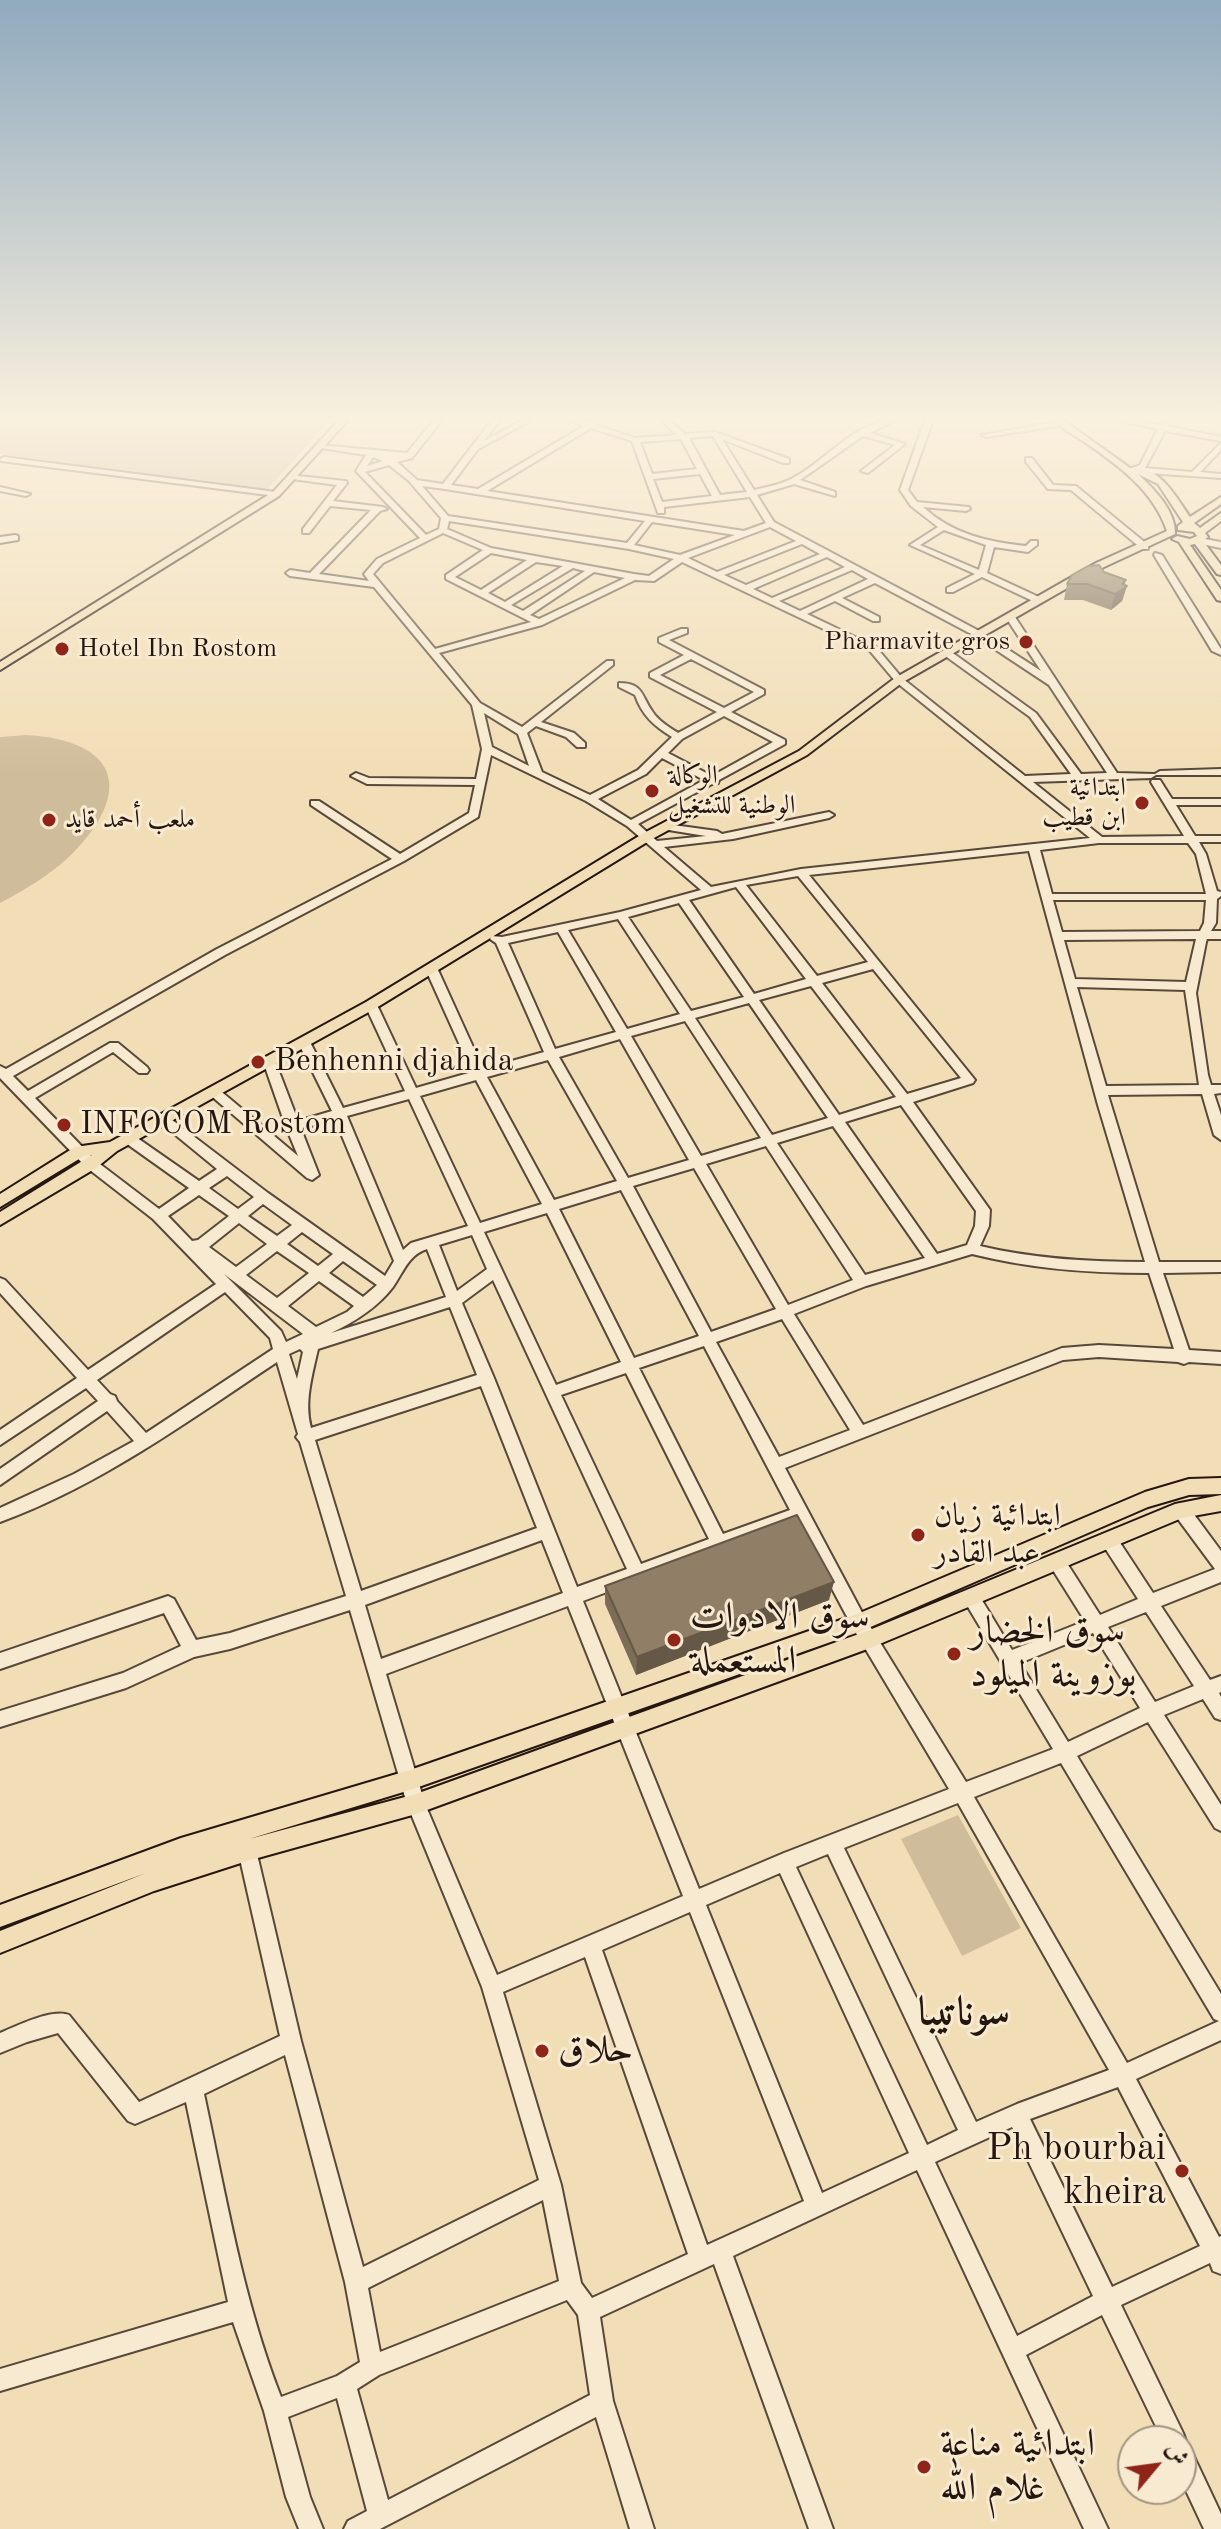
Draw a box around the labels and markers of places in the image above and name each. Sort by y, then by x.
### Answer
place label: Pharmavite gros [824,626,1010,658]
place label: Hotel Ibn Rostom [78,633,277,665]
marker: Pharmavite gros [1017,633,1035,651]
marker: Hotel Ibn Rostom [53,640,71,658]
place label: الوكالة الوطنية للتشغيل [668,760,795,822]
place label: ابتدائية ابن قطيب [1042,772,1126,834]
marker: الوكالة الوطنية للتشغيل [643,782,661,800]
marker: ابتدائية ابن قطيب [1133,794,1151,812]
place label: ملعب أحمد قايد [65,804,195,836]
marker: ملعب أحمد قايد [40,811,58,829]
place label: Benhenni djahida [274,1043,514,1081]
marker: Benhenni djahida [249,1053,267,1071]
place label: INFOCOM Rostom [80,1106,346,1144]
marker: INFOCOM Rostom [55,1116,73,1134]
place label: ابتدائية زيان عبد القادر [934,1498,1061,1573]
marker: ابتدائية زيان عبد القادر [909,1526,927,1544]
place label: سوق الادوات المستعملة [690,1595,870,1684]
place label: سوق الخضار بوزوينة الميلود [970,1609,1136,1698]
marker: سوق الادوات المستعملة [665,1631,683,1649]
marker: سوق الخضار بوزوينة الميلود [945,1645,963,1663]
place label: حلاق [558,2028,633,2074]
marker: حلاق [533,2042,551,2060]
place label: Ph bourbai kheira [986,2126,1166,2216]
marker: Ph bourbai kheira [1173,2162,1191,2180]
place label: ابتدائية مناعة غلام الله [940,2422,1095,2512]
marker: ابتدائية مناعة غلام الله [915,2458,933,2476]

